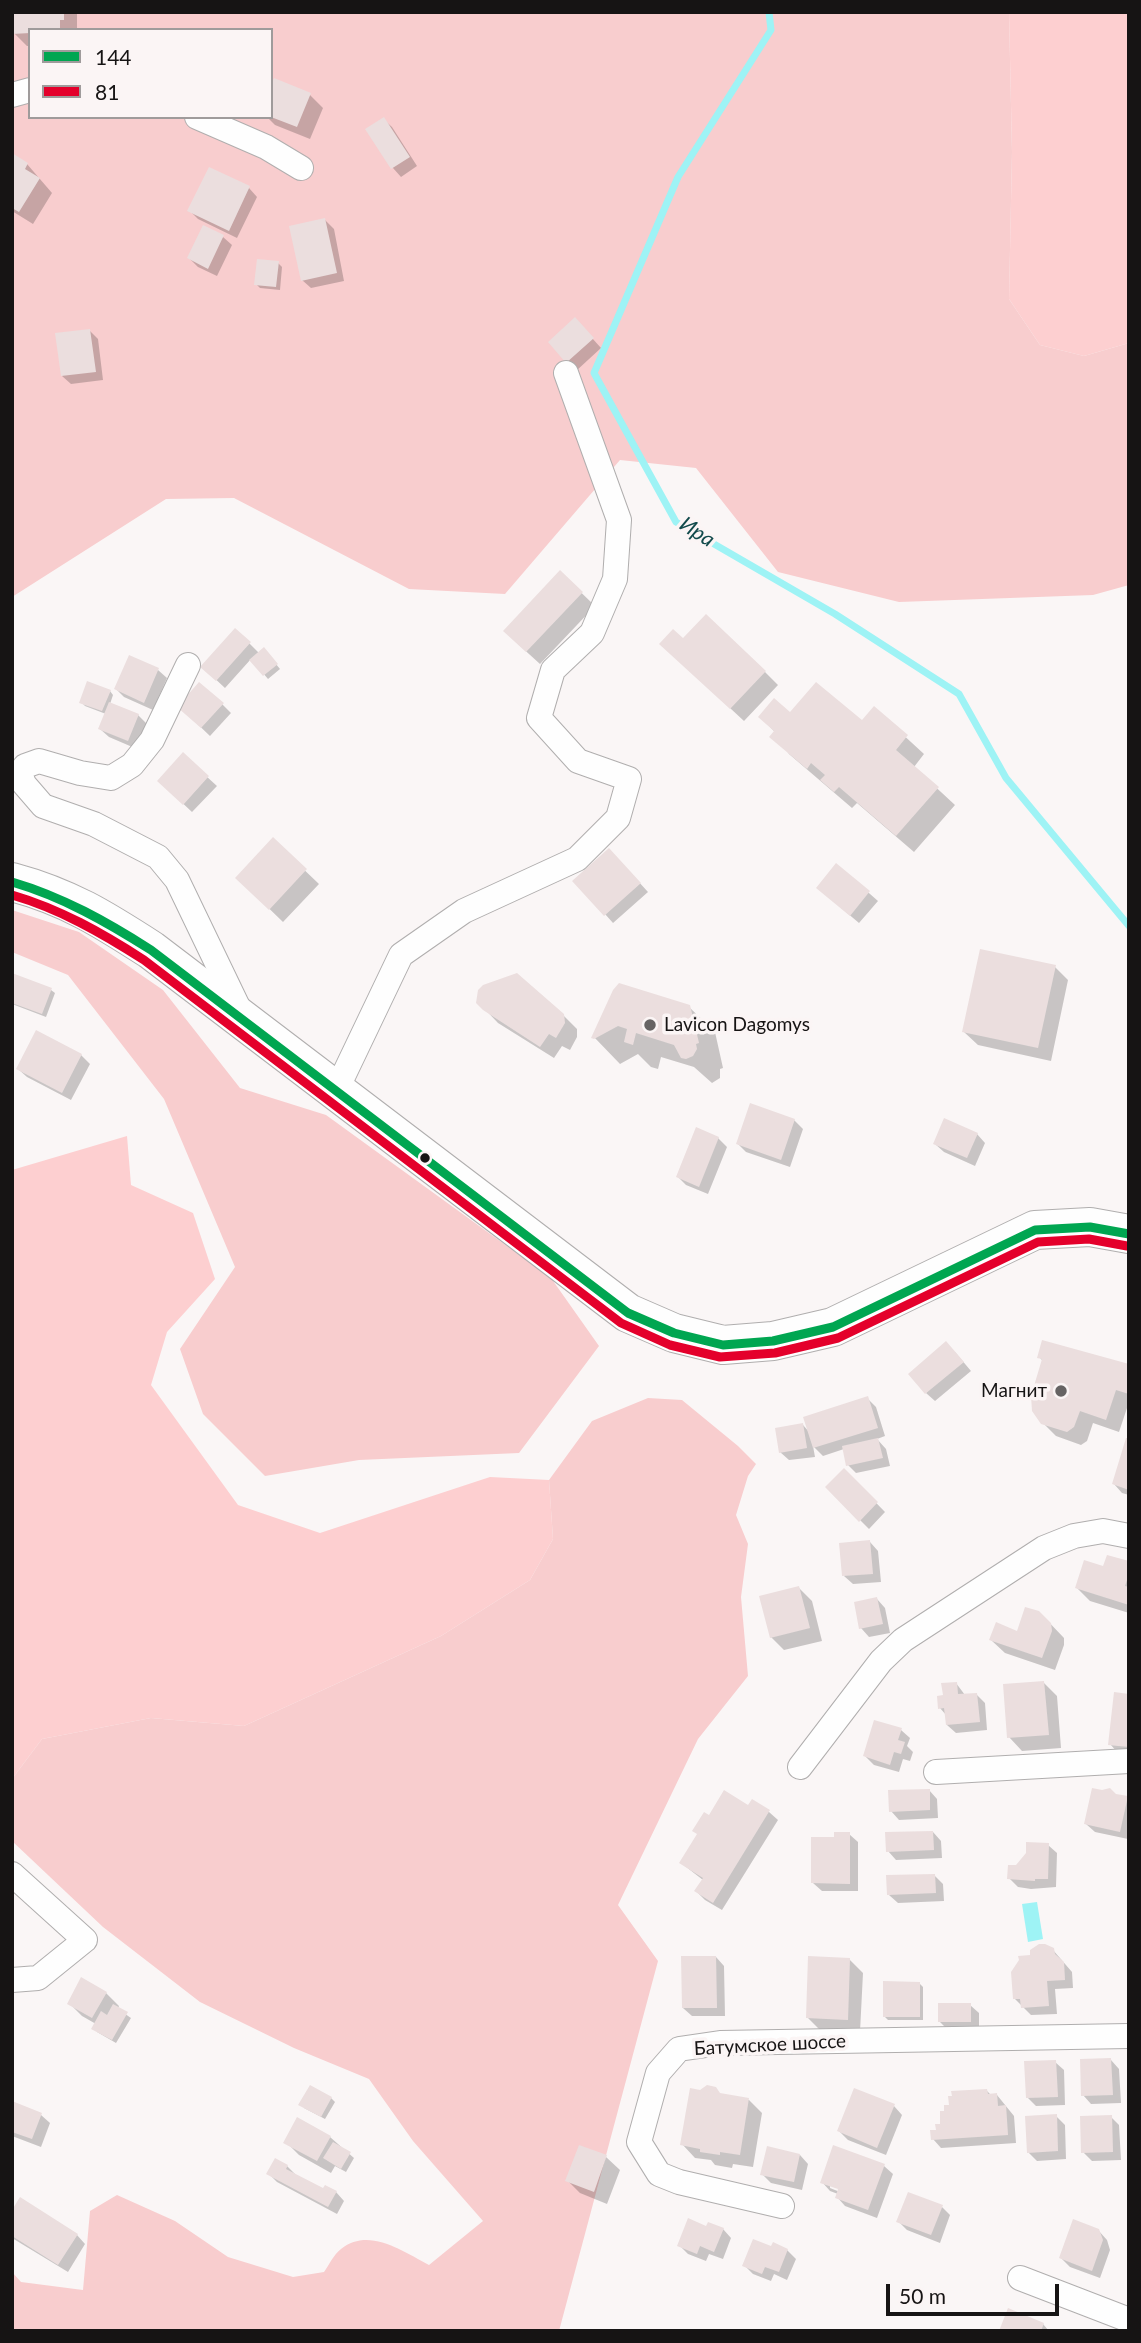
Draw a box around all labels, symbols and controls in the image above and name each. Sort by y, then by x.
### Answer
legend [28,28,273,119]
text: 144 [95,44,132,69]
text: 81 [95,79,119,104]
water label: Ира [675,511,719,553]
place label: Lavicon Dagomys [664,1014,810,1036]
marker: Lavicon Dagomys [642,1017,658,1033]
unlabelled marker [418,1151,432,1165]
place label: Магнит [981,1380,1047,1402]
marker: Магнит [1053,1383,1069,1399]
street label: Батумское шоссе [693,2030,847,2060]
scale bar [889,2270,1062,2314]
text: 50 m [899,2283,946,2308]

